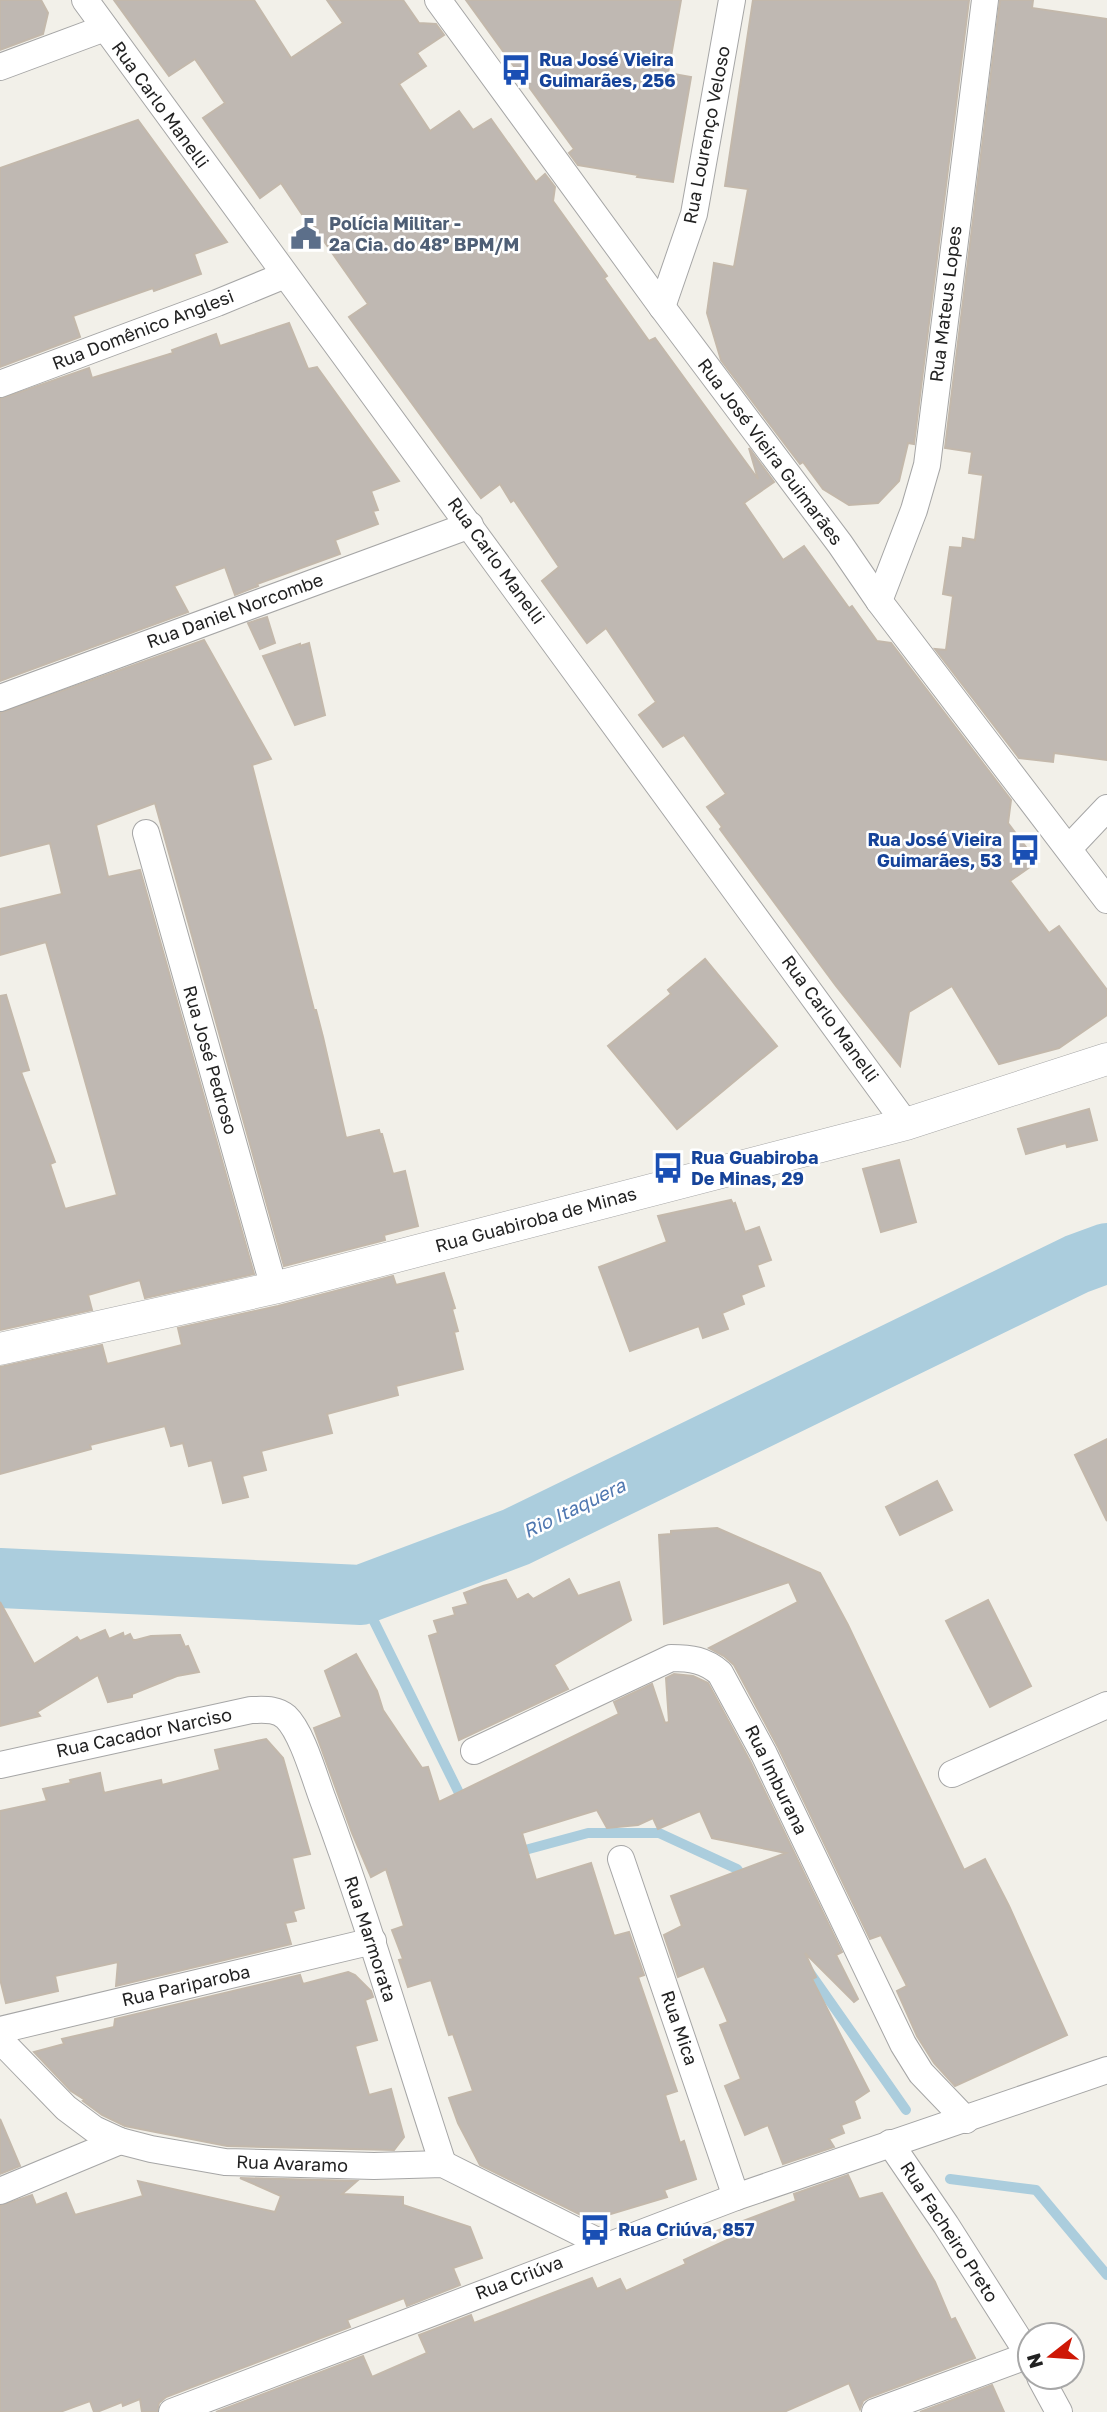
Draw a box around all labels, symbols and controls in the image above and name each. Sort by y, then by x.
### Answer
street label: Rua Carlo Manelli [107,37,214,172]
street label: Rua Lourenço Veloso [678,44,734,226]
place label: Rua José Vieira Guimarães, 256 [539,48,676,91]
bus stop icon: Rua José Vieira Guimarães, 256 [499,53,533,87]
place label: Polícia Militar - 2ª Cia. do 48º BPM/M [329,212,519,255]
public building icon: Polícia Militar - 2ª Cia. do 48º BPM/M [289,217,323,251]
street label: Rua Mateus Lopes [924,224,966,383]
street label: Rua Domênico Anglesi [49,284,237,374]
street label: Rua José Vieira Guimarães [693,354,848,549]
street label: Rua Carlo Manelli [443,493,550,628]
street label: Rua Daniel Norcombe [143,568,326,652]
place label: Rua José Vieira Guimarães, 53 [867,828,1002,871]
bus stop icon: Rua José Vieira Guimarães, 53 [1008,833,1042,867]
street label: Rua Carlo Manelli [777,951,884,1086]
street label: Rua José Pedroso [179,983,243,1137]
place label: Rua Guabiroba De Minas, 29 [691,1146,818,1189]
bus stop icon: Rua Guabiroba De Minas, 29 [651,1151,685,1185]
street label: Rua Guabiroba de Minas [433,1182,639,1257]
water label: Rio Itaquera [519,1472,630,1542]
street label: Rua Cacador Narciso [54,1703,234,1761]
street label: Rua Imburana [741,1721,813,1838]
street label: Rua Marmorata [340,1873,402,2004]
street label: Rua Pariparoba [119,1960,252,2010]
street label: Rua Mica [657,1987,703,2068]
street label: Rua Avaramo [236,2150,348,2176]
street label: Rua Facheiro Preto [896,2157,1004,2306]
bus stop icon: Rua Criúva, 857 [578,2213,612,2247]
place label: Rua Criúva, 857 [618,2218,755,2240]
street label: Rua Criúva [472,2250,566,2304]
north arrow [1016,2321,1086,2391]
text: N [1021,2351,1047,2371]

